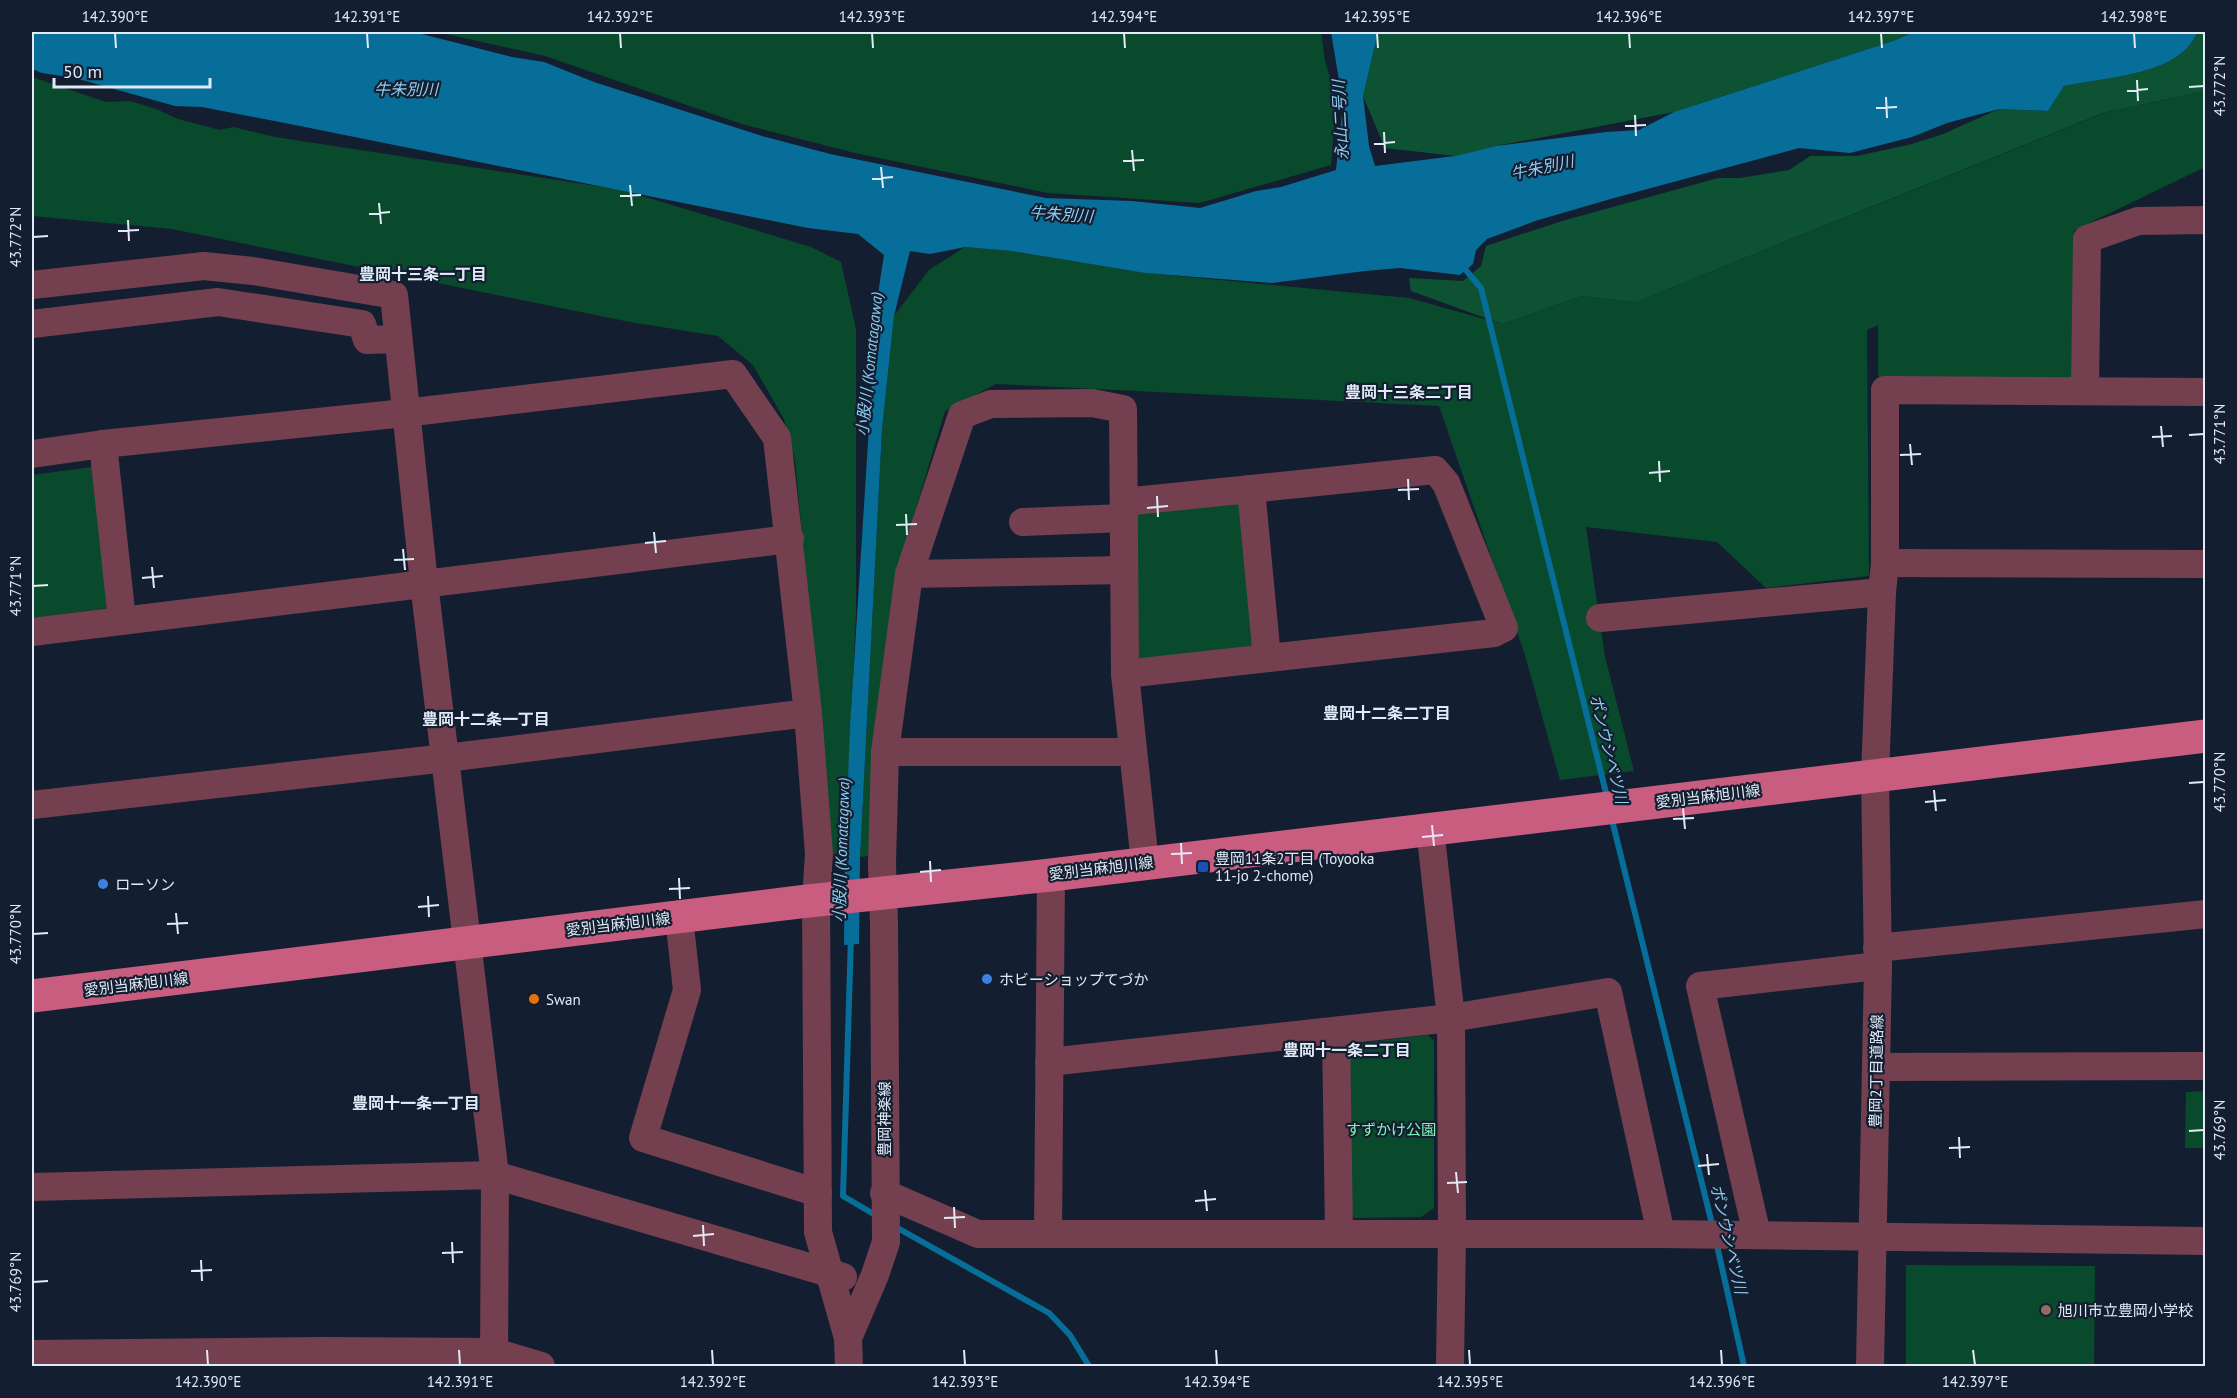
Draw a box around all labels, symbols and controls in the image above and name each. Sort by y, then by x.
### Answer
text: 142.390°E [82,7,148,26]
text: 142.391°E [334,7,400,26]
text: 142.392°E [587,7,653,26]
text: 142.393°E [839,7,905,26]
text: 142.394°E [1091,7,1157,26]
text: 142.395°E [1344,7,1410,26]
text: 142.396°E [1596,7,1662,26]
text: 142.397°E [1848,7,1914,26]
text: 142.398°E [2101,7,2167,26]
scale bar [54,51,210,89]
text: 43.772°N [2210,56,2229,116]
text: 50 m [63,60,102,83]
water label: 永山二号川 [1328,78,1352,160]
water label: 牛朱別川 [374,79,440,99]
water label: 牛朱別川 [1509,150,1577,183]
water label: 牛朱別川 [1028,202,1096,226]
text: 43.772°N [6,207,25,267]
district label: 豊岡十三条一丁目 [359,264,487,284]
water label: 小股川 (Komatagawa) [851,291,887,437]
district label: 豊岡十三条二丁目 [1345,382,1473,402]
text: 43.771°N [2210,404,2229,464]
text: 43.771°N [6,556,25,616]
water label: ポンウシベツ川 [1586,692,1633,808]
district label: 豊岡十二条二丁目 [1323,703,1451,723]
district label: 豊岡十二条一丁目 [422,709,550,729]
text: 43.770°N [2210,752,2229,812]
water label: 小股川 (Komatagawa) [828,777,854,923]
street label: 愛別当麻旭川線 [1655,780,1761,812]
place label: 豊岡11条2丁目 (Toyooka 11-jo 2-chome) [1215,849,1375,885]
street label: 愛別当麻旭川線 [1048,852,1154,884]
marker: 豊岡11条2丁目 (Toyooka 11-jo 2-chome) [1196,860,1210,874]
place label: ローソン [115,875,175,894]
marker: ローソン [96,877,110,891]
text: 43.770°N [6,904,25,964]
street label: 愛別当麻旭川線 [565,908,671,940]
street label: 愛別当麻旭川線 [83,968,189,1000]
place label: ホビーショップてづか [999,970,1148,989]
marker: ホビーショップてづか [980,972,994,986]
place label: Swan [546,990,581,1009]
marker: Swan [527,992,541,1006]
street label: 豊岡2丁目道路線 [1866,1014,1886,1128]
district label: 豊岡十一条二丁目 [1283,1040,1411,1060]
street label: 豊岡神楽線 [875,1081,894,1157]
district label: 豊岡十一条一丁目 [352,1093,480,1113]
text: 43.769°N [2210,1100,2229,1160]
park label: すずかけ公園 [1346,1120,1436,1139]
water label: ポンウシベツ川 [1707,1182,1752,1298]
text: 43.769°N [6,1252,25,1312]
place label: 旭川市立豊岡小学校 [2058,1301,2193,1320]
marker: 旭川市立豊岡小学校 [2039,1303,2053,1317]
text: 142.390°E [175,1372,241,1391]
text: 142.391°E [427,1372,493,1391]
text: 142.392°E [680,1372,746,1391]
text: 142.393°E [932,1372,998,1391]
text: 142.394°E [1184,1372,1250,1391]
text: 142.395°E [1437,1372,1503,1391]
text: 142.396°E [1689,1372,1755,1391]
text: 142.397°E [1942,1372,2008,1391]

